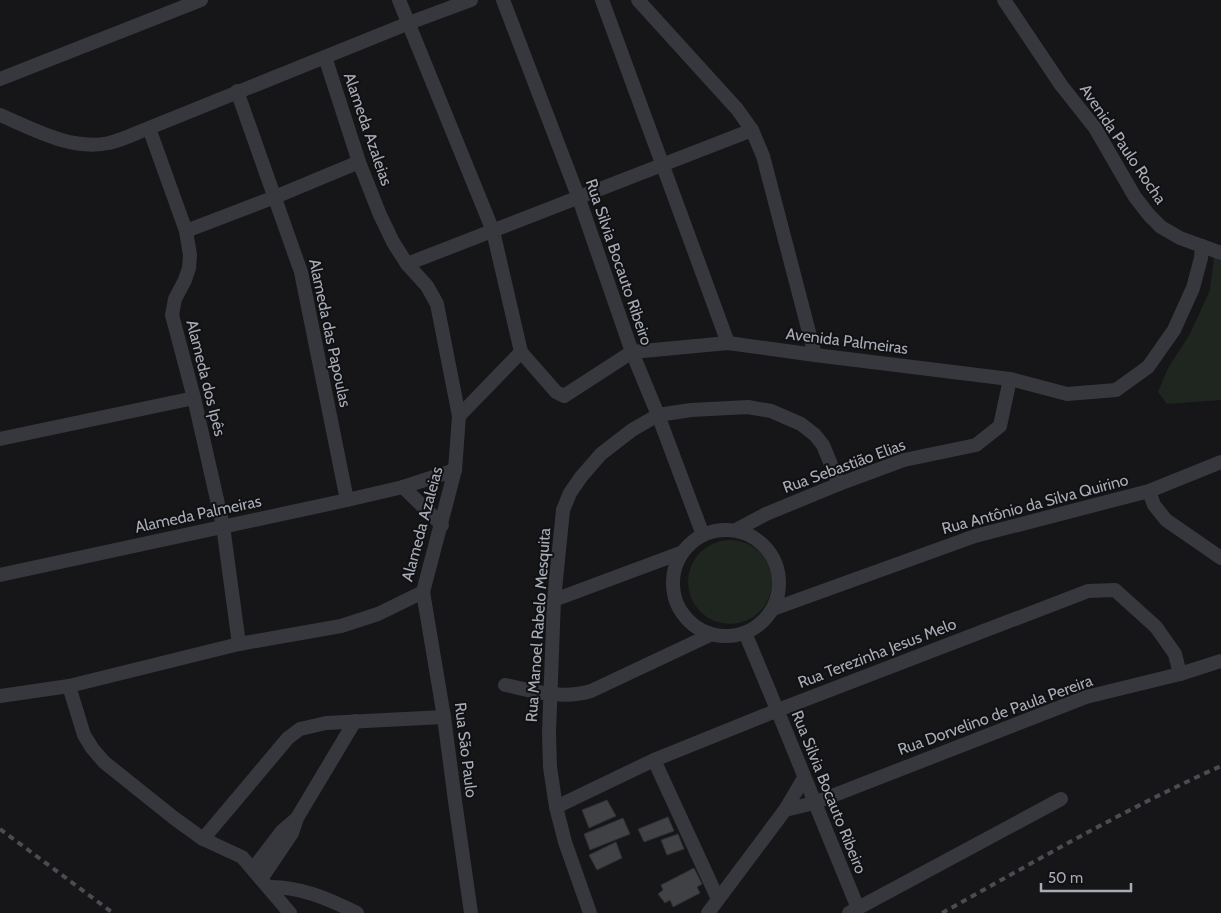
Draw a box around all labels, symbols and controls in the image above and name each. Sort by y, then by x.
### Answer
street label: Alameda Azaleias [340,70,396,188]
street label: Avenida Paulo Rocha [1076,80,1170,208]
street label: Rua Silvia Bocauto Ribeiro [582,176,656,348]
street label: Alameda das Papoulas [305,257,355,409]
street label: Alameda dos Ipês [182,318,230,438]
street label: Avenida Palmeiras [785,324,910,358]
street label: Rua Sebastião Elias [780,435,908,497]
street label: Alameda Azaleias [398,464,447,584]
street label: Rua Antônio da Silva Quirino [940,470,1131,538]
street label: Alameda Palmeiras [133,491,263,537]
street label: Rua Manoel Rabelo Mesquita [522,527,554,723]
street label: Rua Terezinha Jesus Melo [795,614,959,692]
street label: Rua Dorvelino de Paula Pereira [895,671,1095,759]
street label: Rua São Paulo [451,701,481,799]
street label: Rua Silvia Bocauto Ribeiro [788,708,871,877]
scale bar [1041,860,1131,892]
text: 50 m [1048,869,1083,887]

